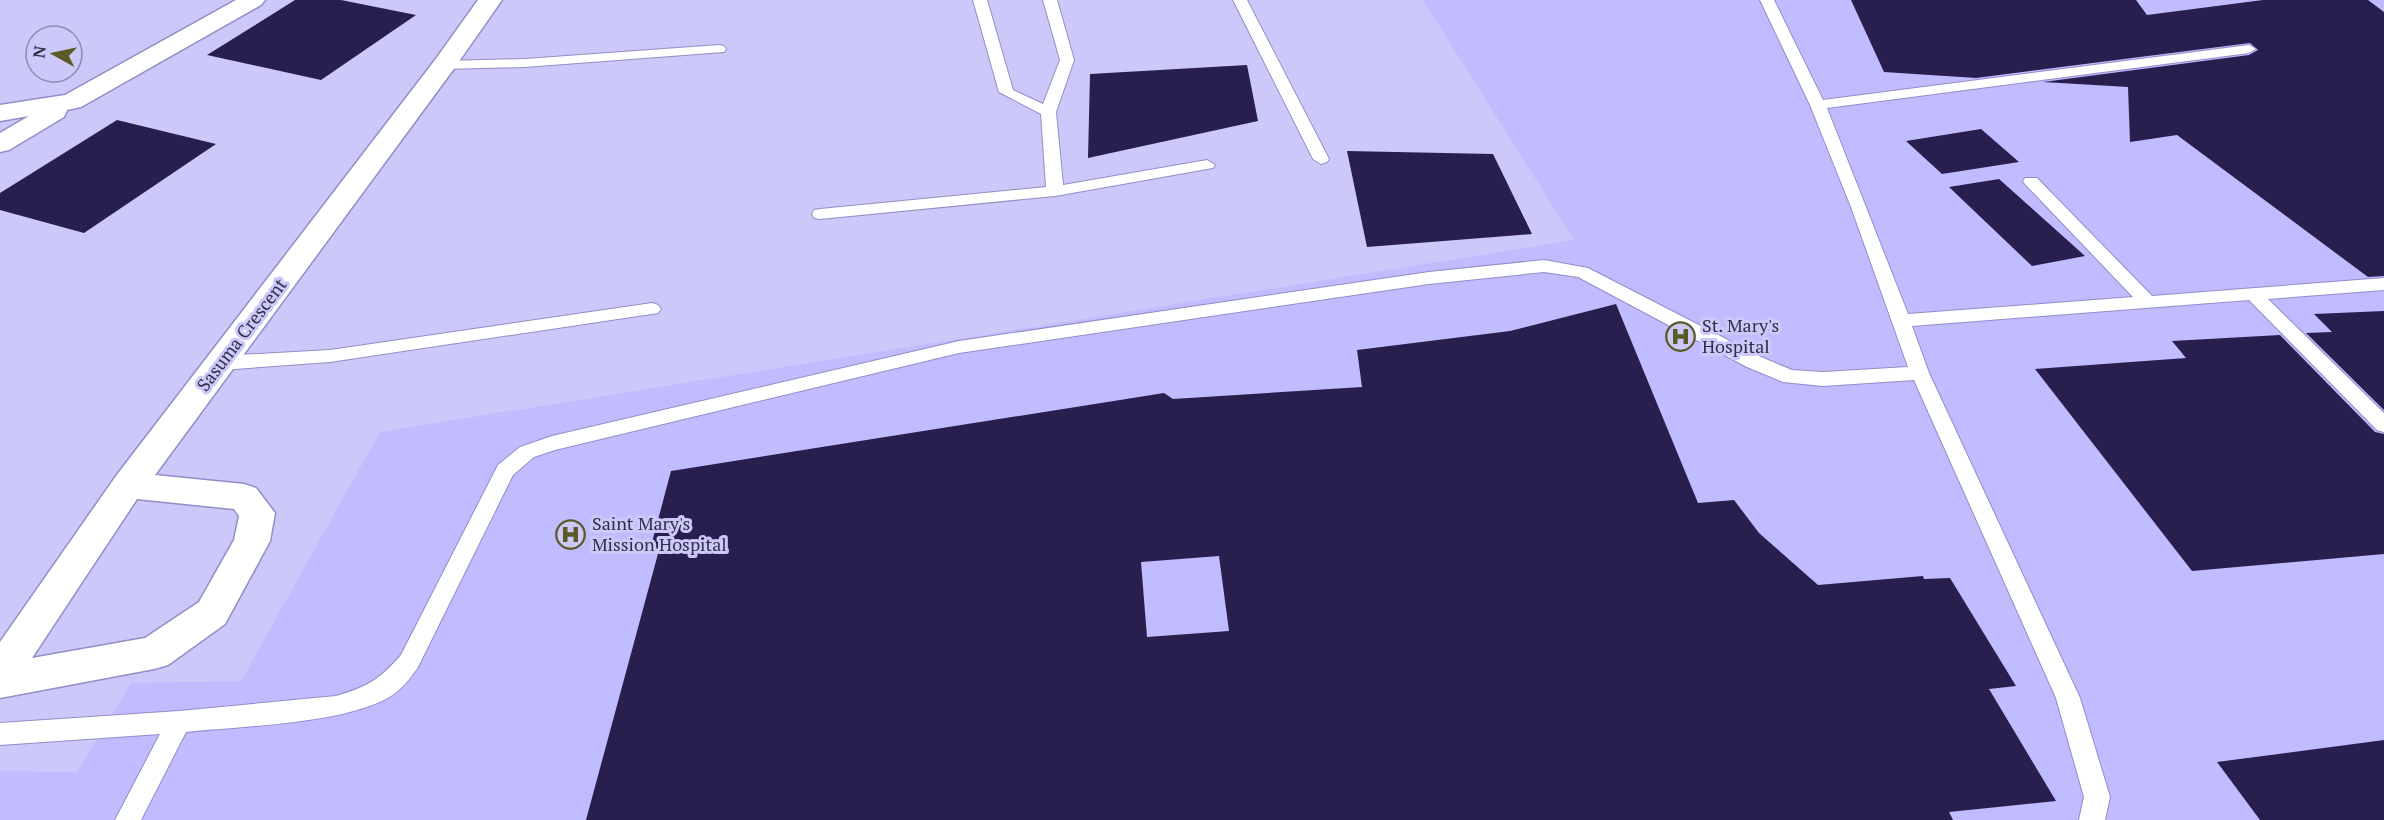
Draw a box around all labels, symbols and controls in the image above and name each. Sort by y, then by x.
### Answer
north arrow [24,24,84,84]
text: N [27,44,51,59]
street label: Sasuma Crescent [191,273,292,396]
place label: St. Mary's Hospital [1702,313,1779,358]
hospital icon: St. Mary's Hospital [1665,320,1697,352]
place label: Saint Mary's Mission Hospital [592,511,727,556]
hospital icon: Saint Mary's Mission Hospital [555,518,587,550]

